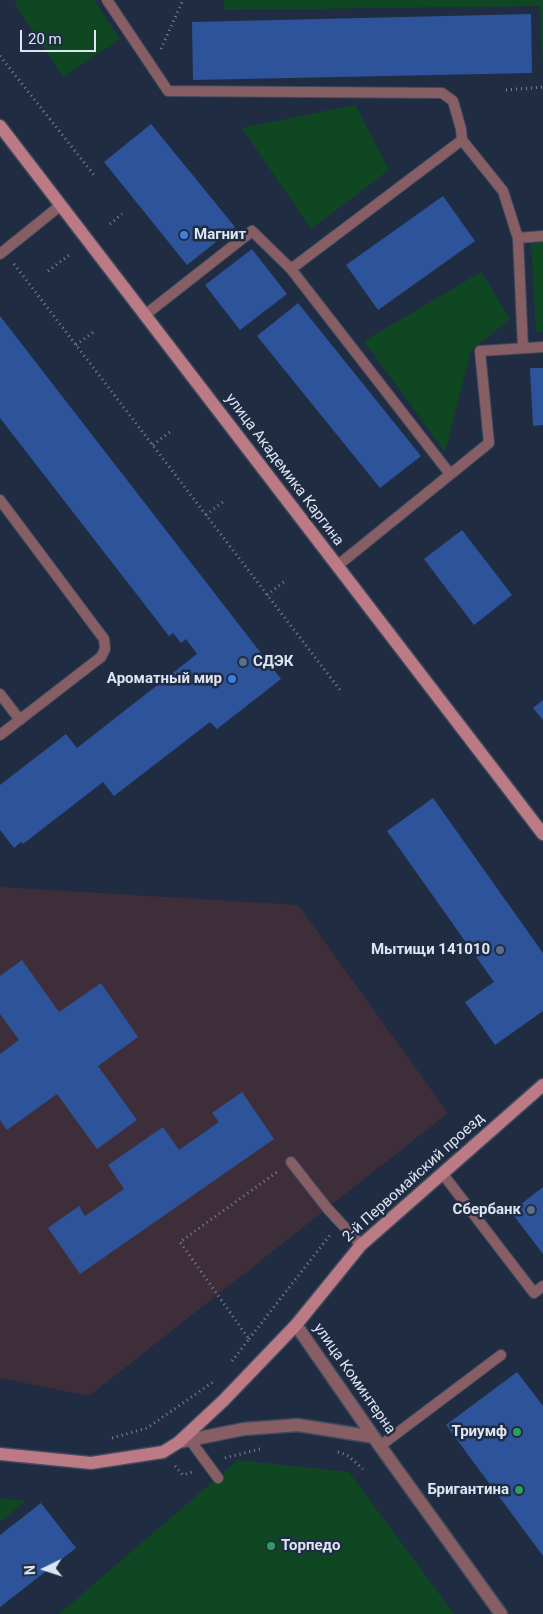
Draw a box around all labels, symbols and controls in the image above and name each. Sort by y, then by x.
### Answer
scale bar [22,20,99,52]
text: 20 m [28,30,62,48]
place label: Магнит [194,226,246,244]
marker: Магнит [178,229,190,241]
street label: улица Академика Каргина [221,390,347,550]
place label: СДЭК [253,653,293,671]
marker: СДЭК [237,656,249,668]
place label: Ароматный мир [107,670,222,688]
marker: Ароматный мир [226,673,238,685]
place label: Мытищи 141010 [371,941,490,959]
marker: Мытищи 141010 [494,944,506,956]
street label: 2-й Первомайский проезд [339,1110,489,1246]
place label: Сбербанк [453,1201,521,1219]
marker: Сбербанк [525,1204,537,1216]
street label: улица Коминтерна [309,1320,399,1438]
place label: Триумф [452,1423,507,1441]
marker: Триумф [511,1426,523,1438]
place label: Бригантина [427,1481,509,1499]
marker: Бригантина [513,1484,525,1496]
place label: Торпедо [281,1537,340,1555]
marker: Торпедо [265,1540,277,1552]
north arrow [20,1544,70,1594]
text: N [22,1565,38,1576]

